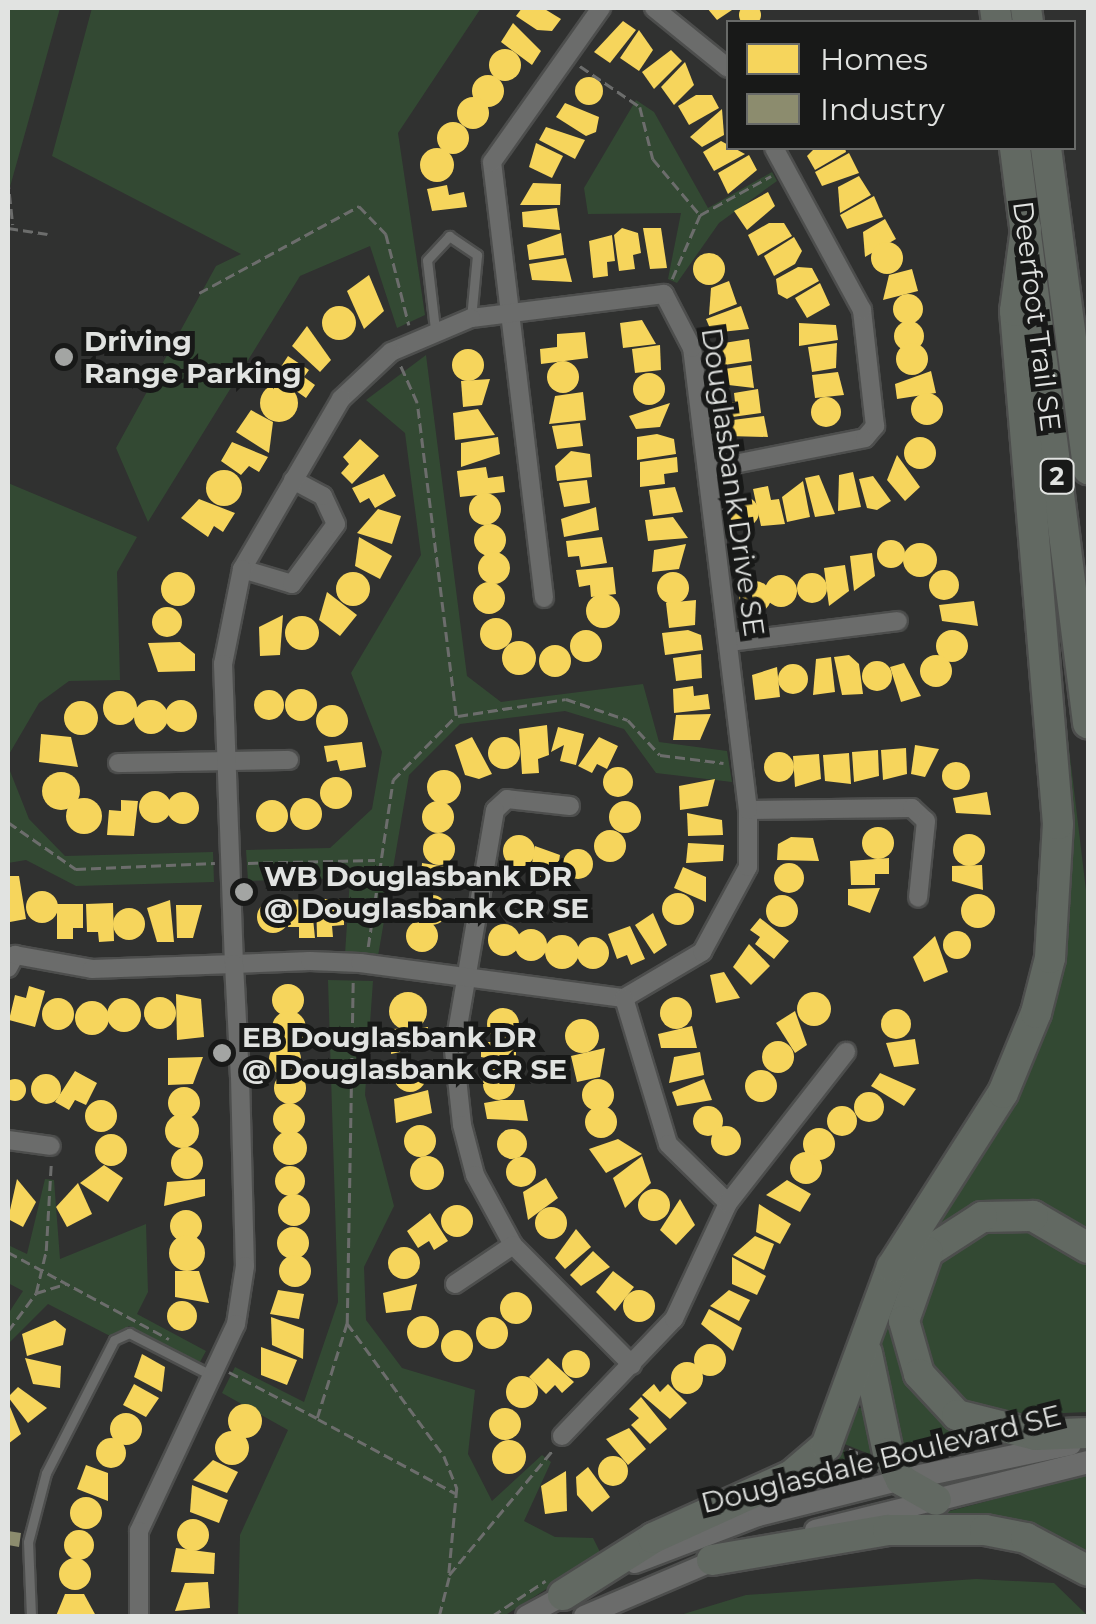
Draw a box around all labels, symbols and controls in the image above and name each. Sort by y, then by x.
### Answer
legend [726,20,1076,150]
text: Homes [820,41,928,78]
text: Industry [820,91,945,128]
street label: Deerfoot Trail SE [1006,199,1068,433]
place label: Driving Range Parking [84,324,302,390]
street label: Douglasbank Drive SE [695,325,771,639]
marker: Driving Range Parking [53,346,75,368]
road number: 2 [1040,456,1074,496]
place label: WB Douglasbank DR @ Douglasbank CR SE [264,859,589,925]
marker: WB Douglasbank DR @ Douglasbank CR SE [233,881,255,903]
place label: EB Douglasbank DR @ Douglasbank CR SE [242,1020,567,1086]
marker: EB Douglasbank DR @ Douglasbank CR SE [211,1042,233,1064]
street label: Douglasdale Boulevard SE [698,1398,1064,1520]

